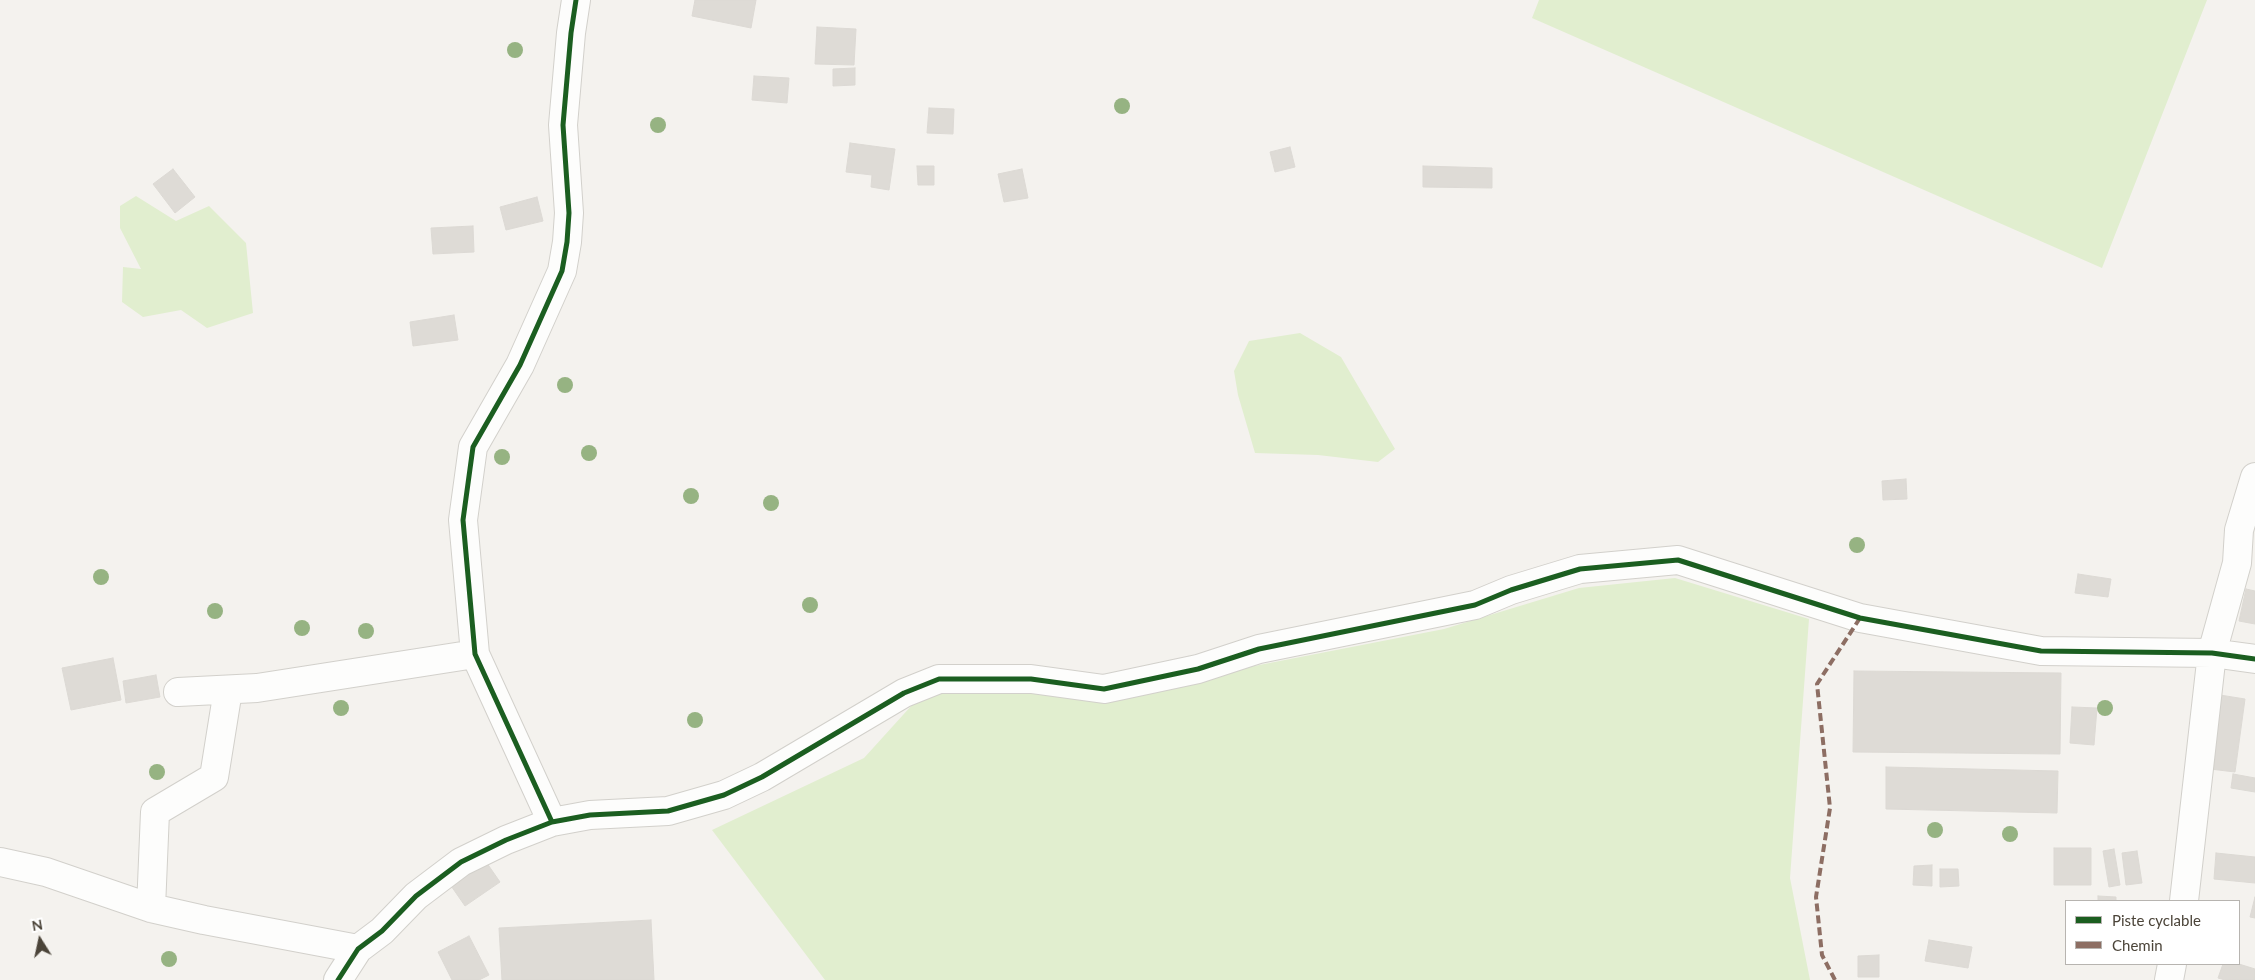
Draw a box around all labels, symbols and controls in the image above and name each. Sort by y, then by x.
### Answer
legend [2065,900,2240,965]
text: Piste cyclable [2112,911,2201,929]
north arrow [15,915,65,965]
text: N [31,915,44,934]
text: Chemin [2112,936,2163,954]

